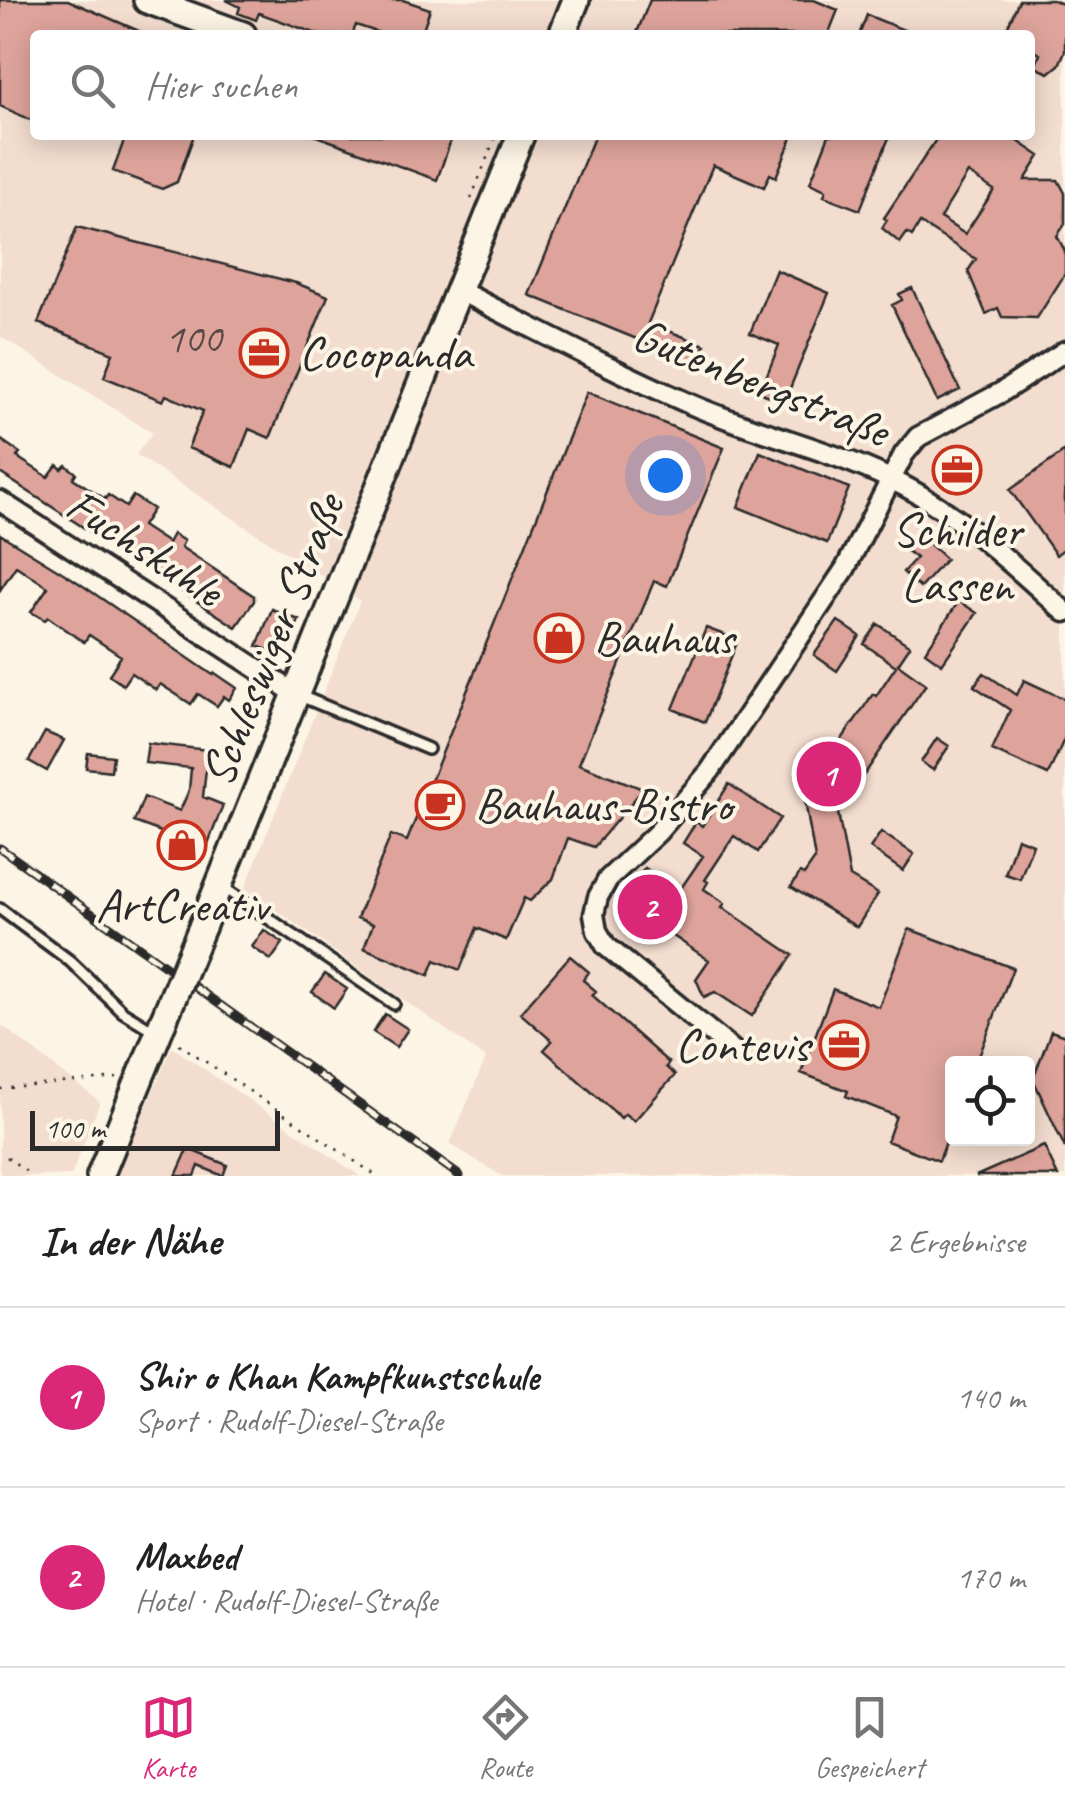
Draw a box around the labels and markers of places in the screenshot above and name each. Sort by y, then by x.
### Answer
place label: Cocopanda [299,323,475,383]
office icon: Cocopanda [238,327,290,379]
office icon: Schilder Lassen [931,444,983,496]
place label: Schilder Lassen [892,500,1026,615]
place label: Bauhaus [594,608,737,668]
shop icon: Bauhaus [533,612,585,664]
pin: 1 [796,736,862,812]
place label: Bauhaus-Bistro [475,775,736,835]
cafe icon: Bauhaus-Bistro [414,779,466,831]
shop icon: ArtCreativ [156,819,208,871]
pin: 2 [618,870,682,944]
place label: ArtCreativ [96,875,272,935]
place label: Contevis [675,1015,814,1075]
office icon: Contevis [818,1019,870,1071]

